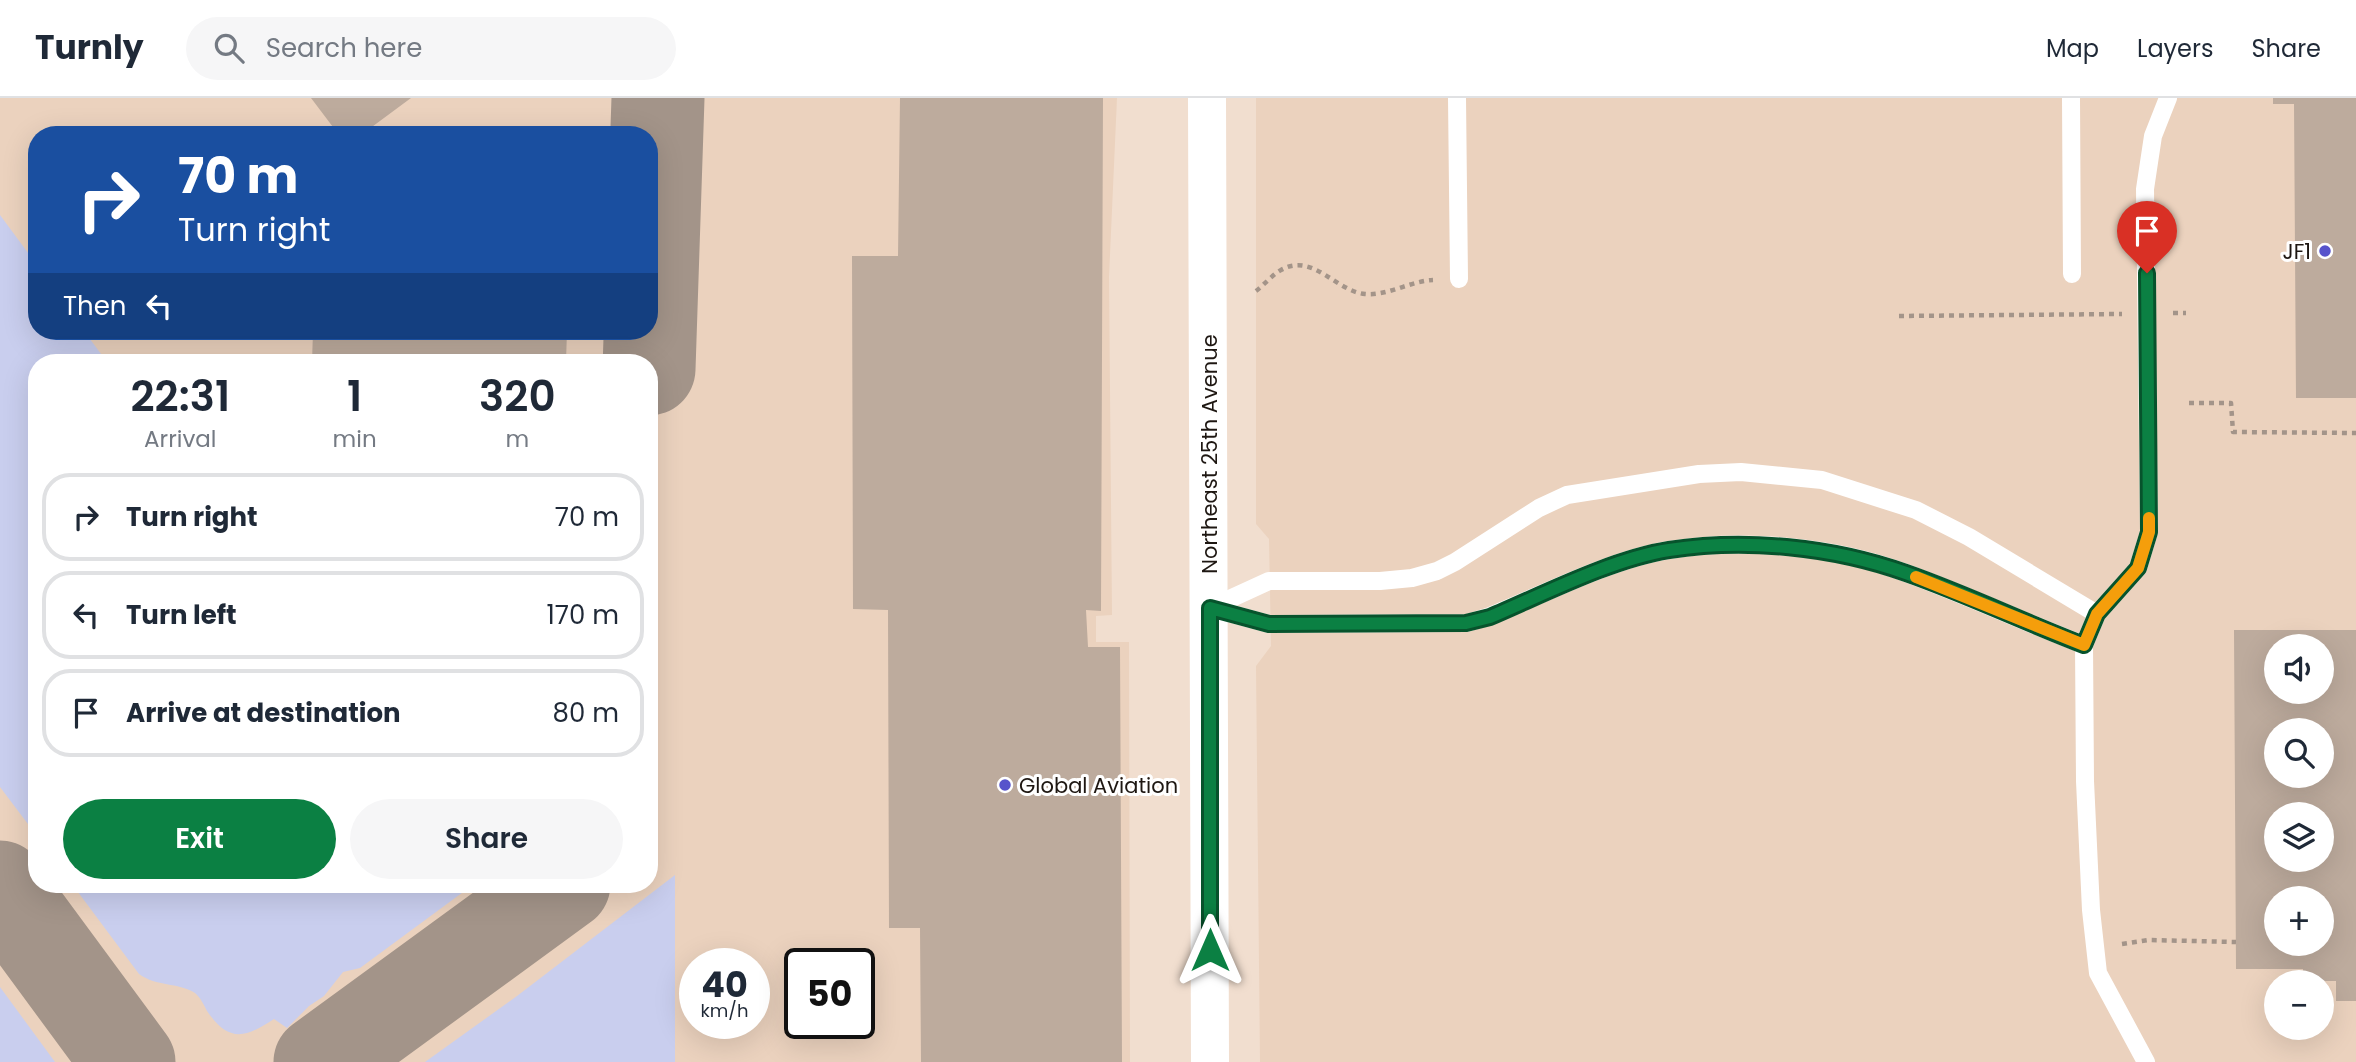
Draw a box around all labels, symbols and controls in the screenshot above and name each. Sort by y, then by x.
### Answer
search box [186,17,676,80]
text: Turnly [35,24,144,71]
icon: search [210,29,248,67]
text: Search here [266,30,422,66]
text: Map [2046,32,2099,65]
text: Layers [2137,32,2213,65]
text: Share [2251,32,2321,65]
text: 70 m [178,142,298,210]
icon: right [63,154,154,245]
pin [2117,201,2177,273]
text: Turn right [178,207,330,252]
icon: arrive [2128,212,2166,250]
place label: JF1 [2283,237,2311,266]
marker: JF1 [2317,243,2333,259]
icon: left [140,287,178,325]
text: Then [63,288,126,324]
street label: Northeast 25th Avenue [1195,334,1224,574]
text: 22:31 [130,367,230,426]
text: 1 [347,367,362,426]
text: 320 [479,367,556,426]
text: Arrival [144,423,217,455]
text: min [333,423,377,455]
text: m [505,423,529,455]
icon: right [67,498,105,536]
text: Turn right [126,499,258,535]
text: 70 m [555,499,619,535]
icon: left [67,596,105,634]
text: Turn left [126,597,237,633]
text: 170 m [546,597,619,633]
map controls [2264,634,2334,1040]
button: sound [2264,634,2334,704]
icon: arrive [67,694,105,732]
text: Arrive at destination [126,695,401,731]
text: 80 m [553,695,619,731]
button: search [2264,718,2334,788]
place label: Global Aviation [1019,771,1178,800]
marker: Global Aviation [997,777,1013,793]
button: Exit [63,799,336,879]
button: Share [350,799,623,879]
button: layers [2264,802,2334,872]
button: + [2264,886,2334,956]
position arrow [1173,913,1247,987]
speed limit sign: 50 [784,948,875,1039]
text: 40 [701,960,748,1009]
button: − [2264,970,2334,1040]
text: km/h [701,998,748,1023]

